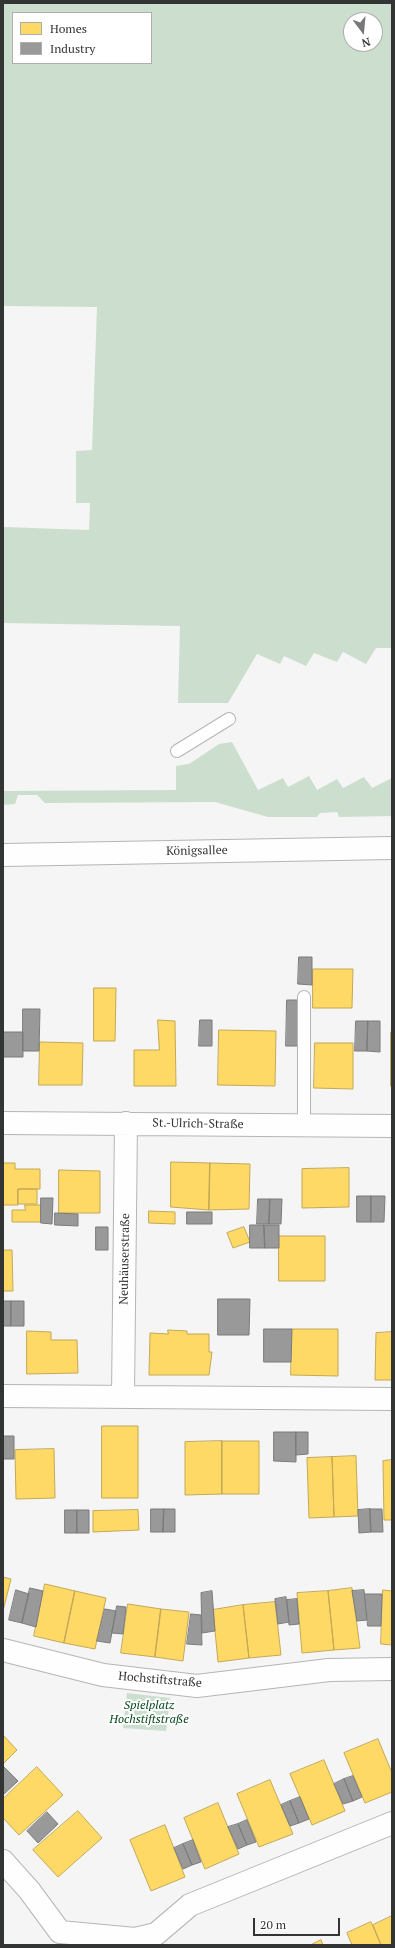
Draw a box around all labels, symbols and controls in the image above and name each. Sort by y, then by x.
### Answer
legend [12,12,152,64]
north arrow [343,12,383,52]
text: Homes [50,21,87,36]
text: N [360,35,372,50]
text: Industry [50,41,95,56]
street label: Königsallee [166,843,228,859]
street label: St.-Ulrich-Straße [152,1116,244,1132]
street label: Neuhäuserstraße [117,1213,133,1305]
street label: Hochstiftstraße [118,1669,202,1691]
park label: Spielplatz Hochstiftstraße [109,1699,189,1727]
scale bar [255,1910,342,1936]
text: 20 m [260,1917,286,1932]

